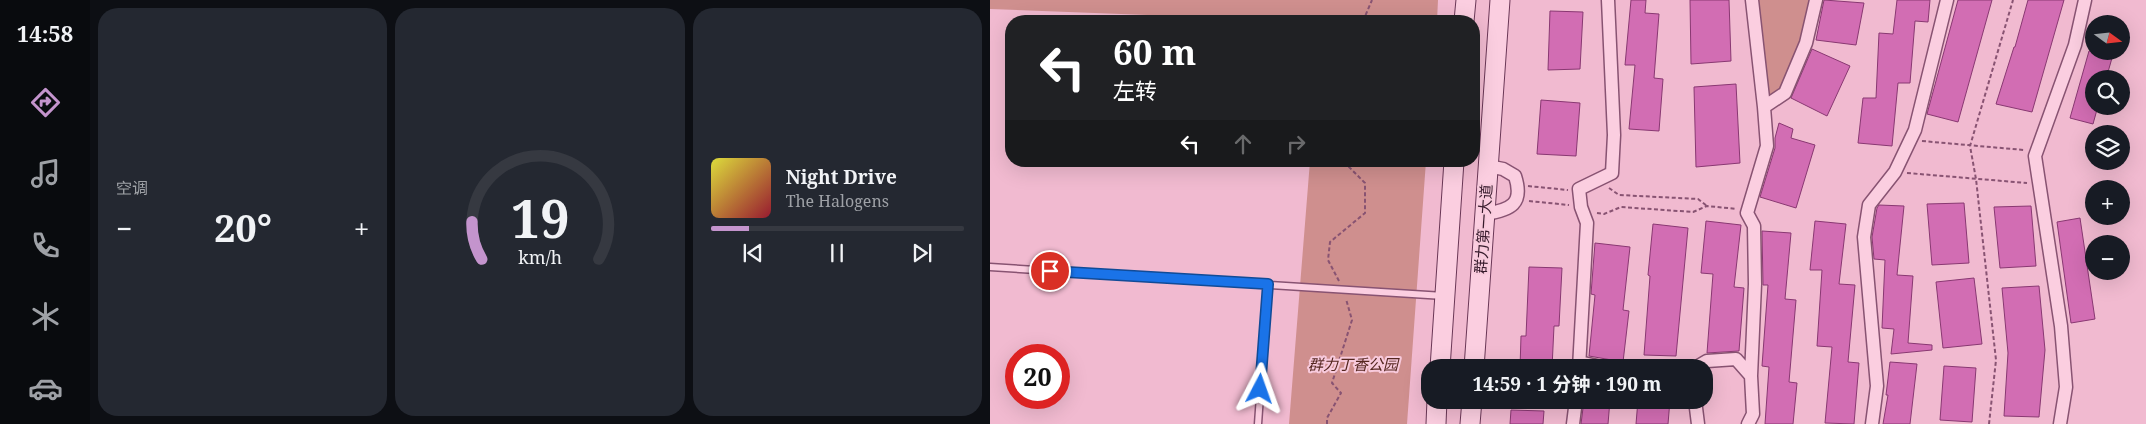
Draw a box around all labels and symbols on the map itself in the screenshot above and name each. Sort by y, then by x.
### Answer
north arrow [2085,15,2130,60]
street label: 群力第一大道 [1470,183,1496,275]
pin [1029,250,1071,292]
speed limit sign: 20 [1005,344,1070,409]
park label: 群力丁香公园 [1308,354,1400,374]
position arrow [1233,362,1285,414]

